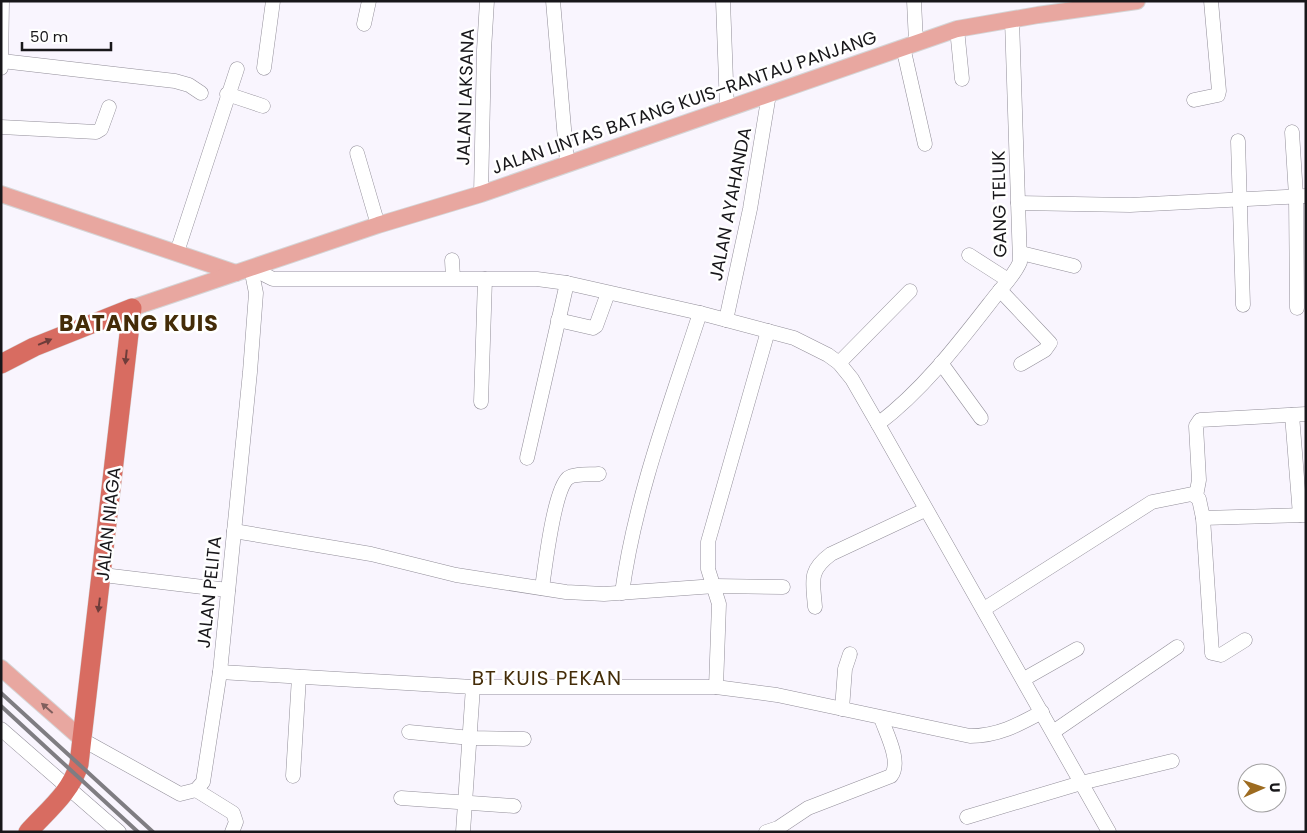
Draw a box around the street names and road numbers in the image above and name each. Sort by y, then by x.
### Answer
street label: JALAN LINTAS BATANG KUIS–RANTAU PANJANG [488,24,880,180]
street label: JALAN LAKSANA [450,28,480,166]
street label: JALAN AYAHANDA [703,125,757,283]
street label: GANG TELUK [986,150,1012,258]
street label: JALAN NIAGA [90,466,126,582]
street label: JALAN PELITA [191,535,227,649]

